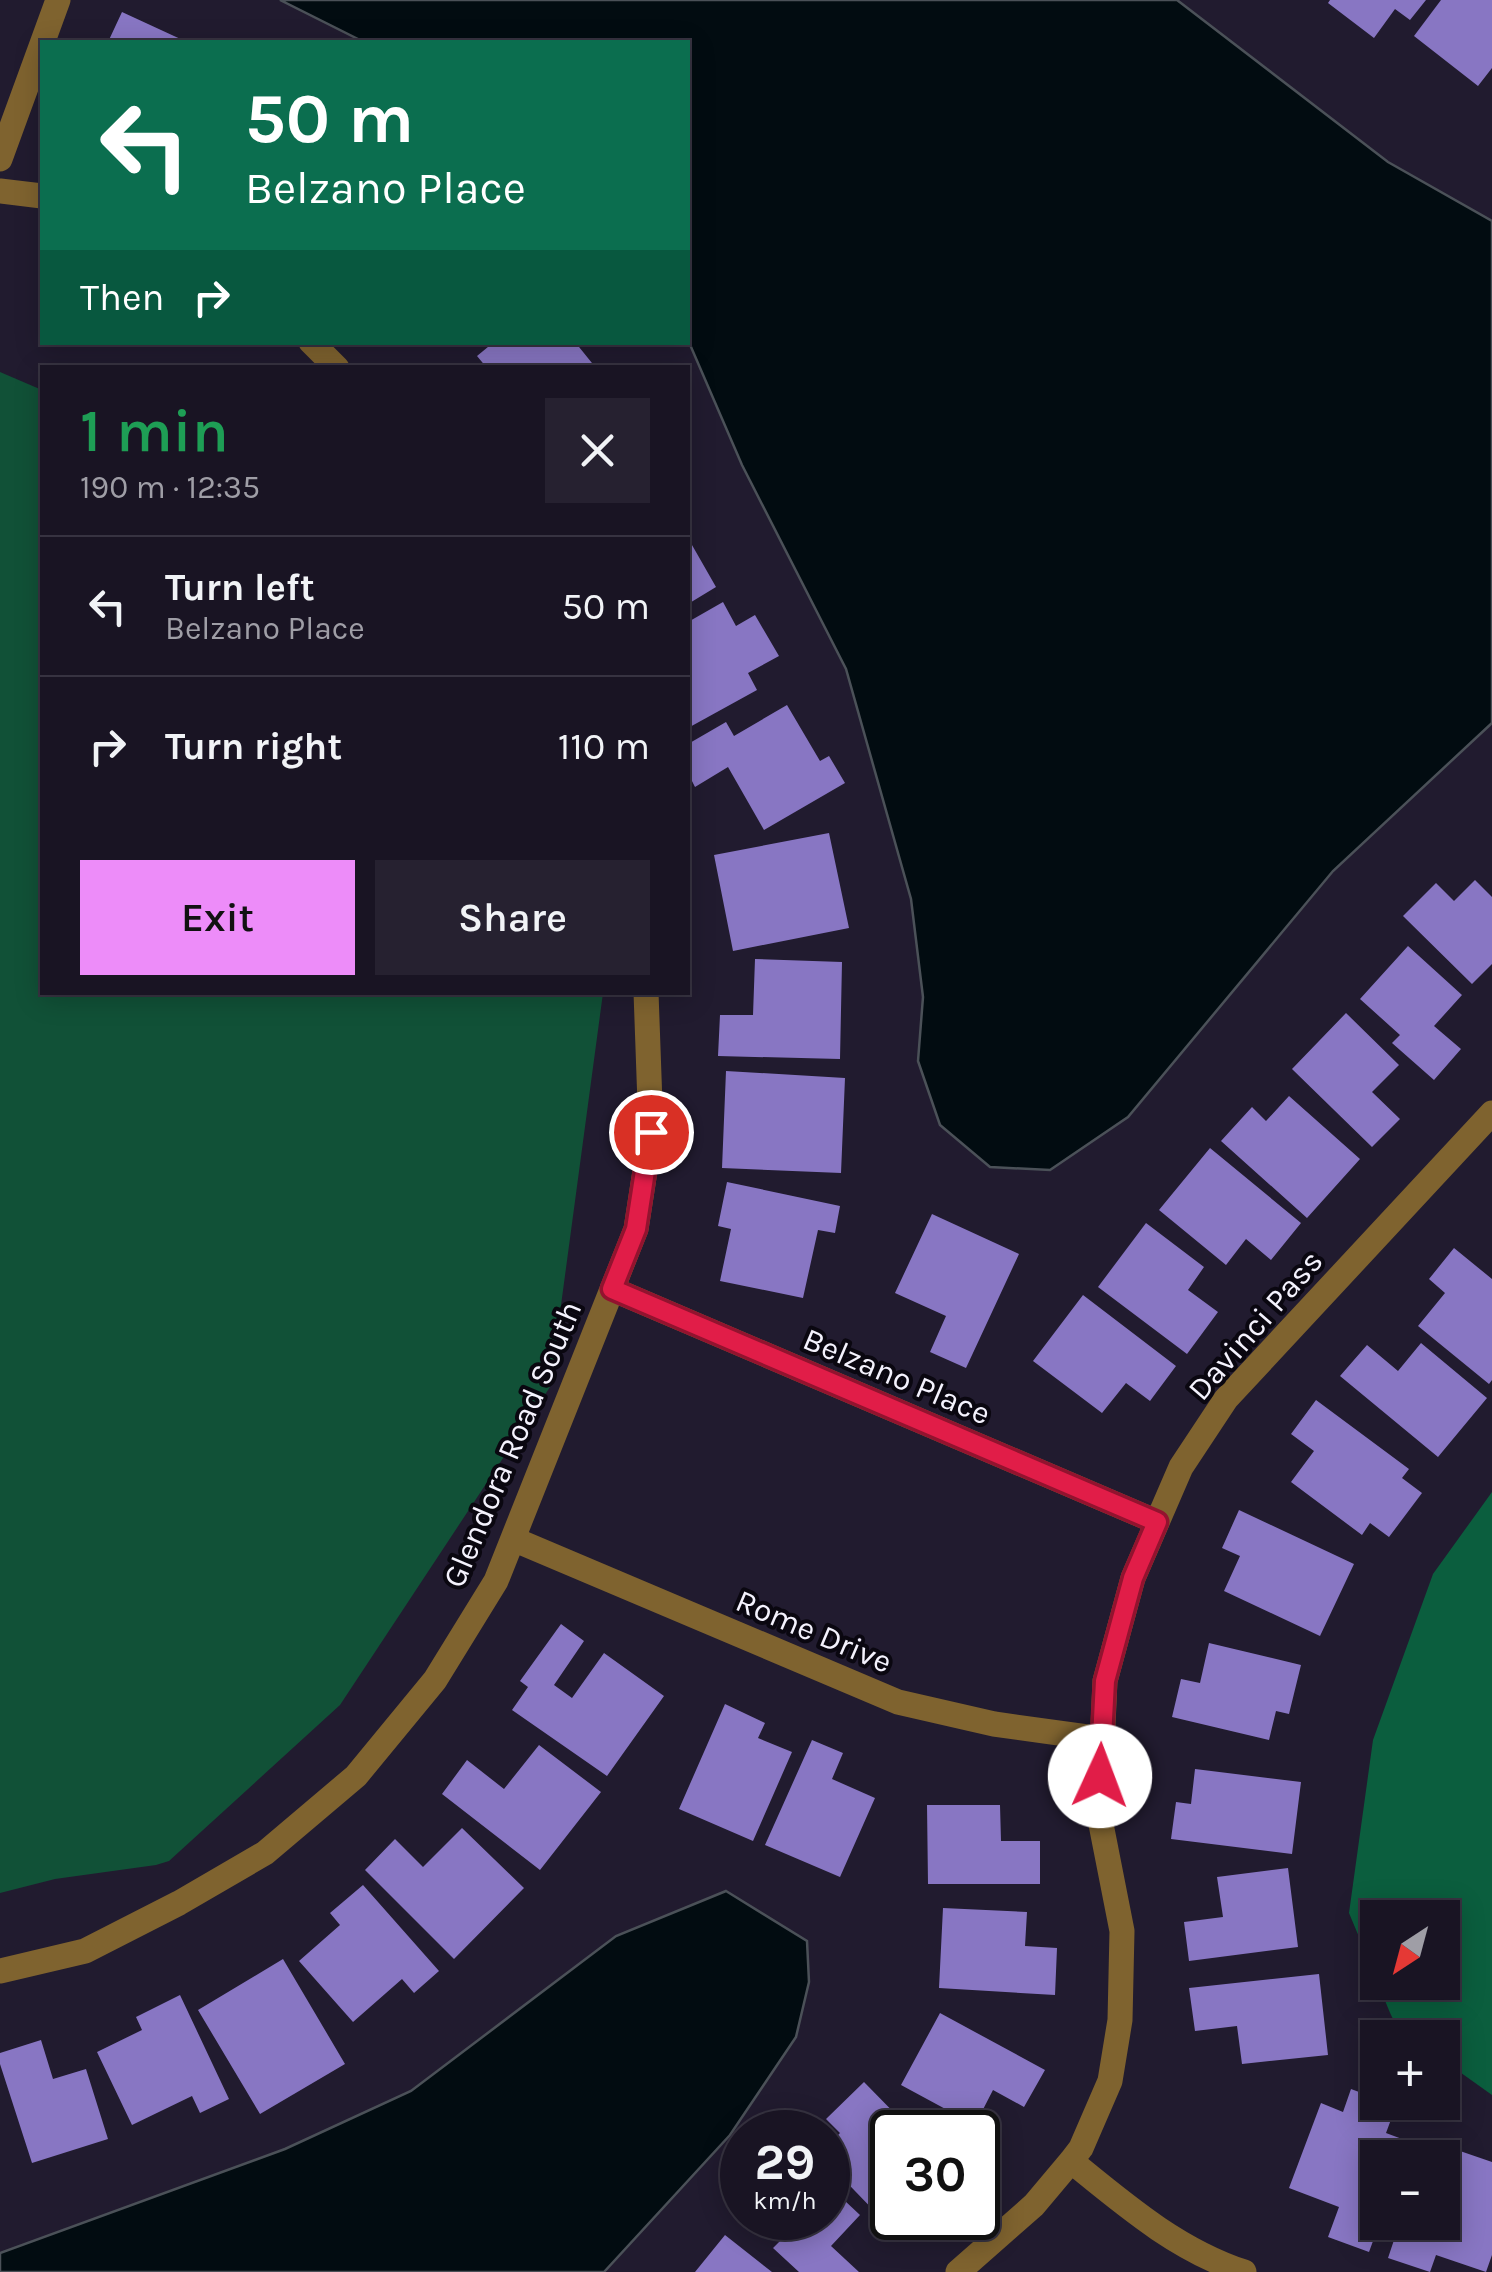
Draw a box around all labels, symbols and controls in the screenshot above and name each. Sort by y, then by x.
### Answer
text: 50 m [245,78,414,160]
icon: left [80,80,210,210]
text: Belzano Place [245,162,526,214]
icon: right [184,270,239,325]
text: Then [80,275,164,320]
text: 1 min [80,396,229,466]
button: close [545,398,650,503]
text: 190 m · 12:35 [80,469,260,506]
text: Turn left [165,565,315,610]
icon: left [80,579,135,634]
text: 50 m [561,584,650,629]
text: Belzano Place [165,610,365,647]
icon: right [80,719,135,774]
text: Turn right [165,724,342,769]
text: 110 m [558,724,650,769]
button: Exit [80,860,355,975]
button: Share [375,860,650,975]
pin [609,1090,694,1175]
icon: arrive [624,1105,679,1160]
street label: Davinci Pass [1180,1243,1330,1408]
street label: Glendora Road South [435,1295,590,1593]
street label: Belzano Place [798,1320,996,1433]
street label: Rome Drive [730,1582,897,1681]
position arrow [1048,1724,1152,1828]
north arrow [1360,1900,1460,2000]
map controls [1360,1900,1460,2240]
button: + [1360,2020,1460,2120]
speed limit sign: 30 [870,2110,1000,2240]
text: 29 [755,2133,815,2192]
button: − [1360,2140,1460,2240]
text: km/h [753,2186,817,2215]

